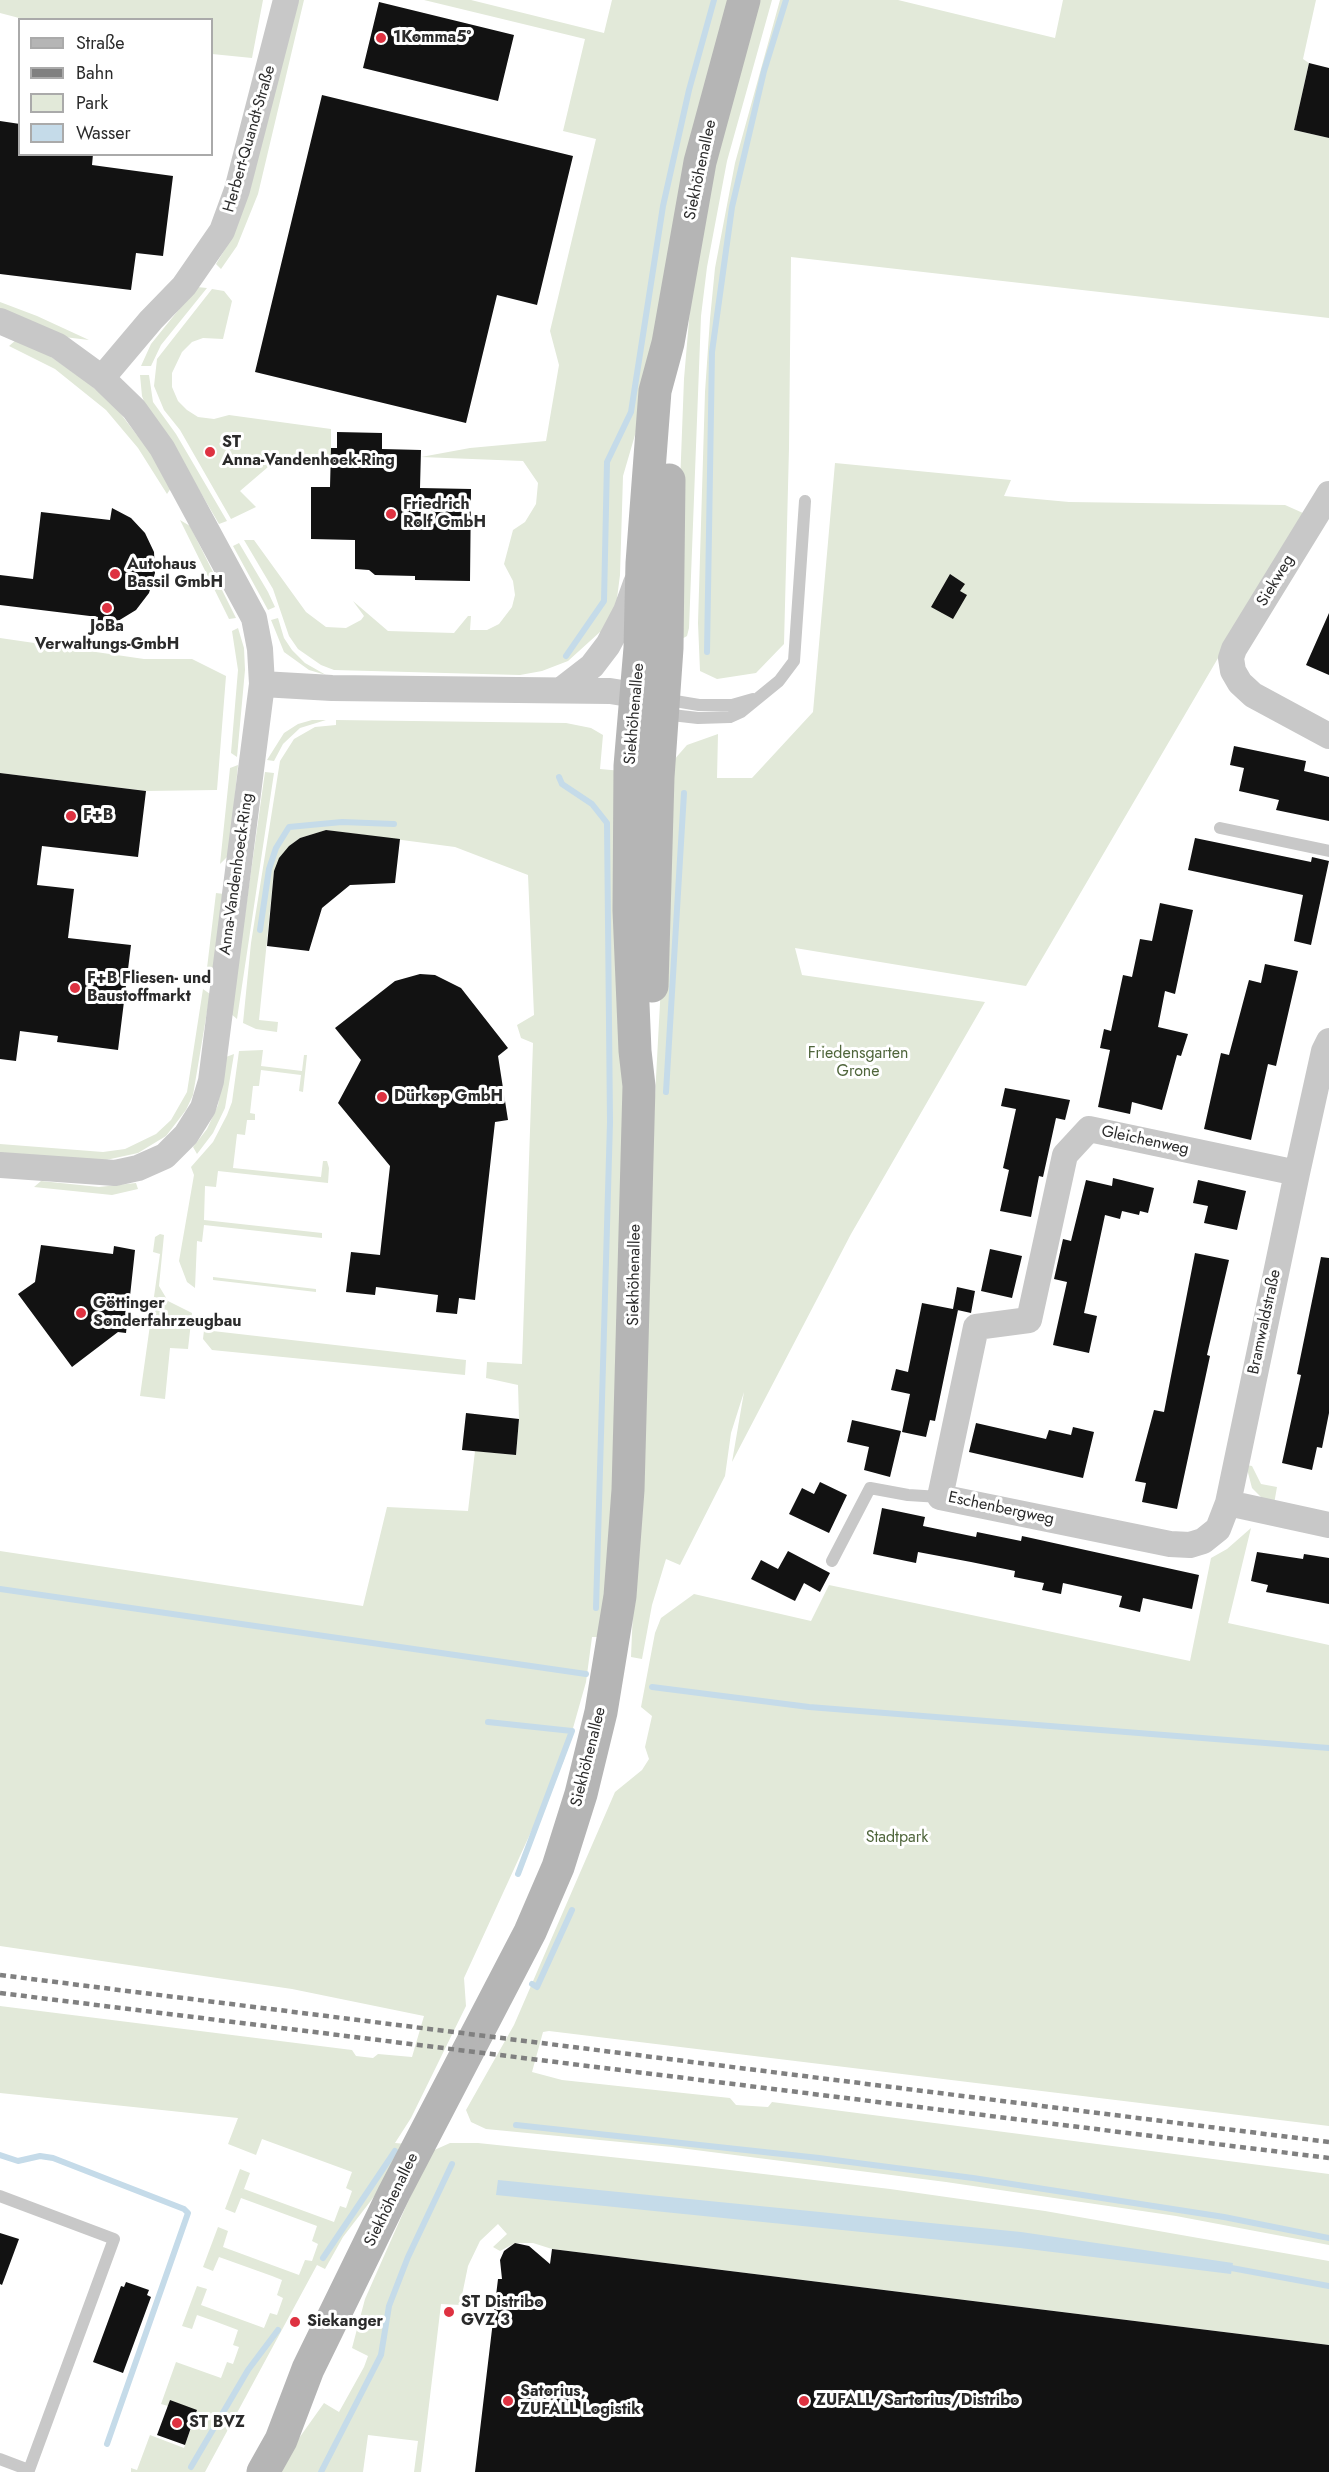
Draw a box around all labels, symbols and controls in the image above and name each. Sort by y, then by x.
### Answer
legend [18,18,213,156]
place label: 1Komma5° [393,28,471,48]
text: Straße [76,30,124,56]
marker: 1Komma5° [374,31,388,45]
text: Bahn [76,60,114,86]
street label: Herbert-Quandt-Straße [220,63,280,215]
text: Park [76,90,108,116]
street label: Siekhöhenallee [681,118,721,222]
text: Wasser [76,120,131,146]
place label: ST Anna-Vandenhoek-Ring [222,433,395,471]
marker: ST Anna-Vandenhoek-Ring [203,445,217,459]
place label: Friedrich Rolf GmbH [403,495,486,533]
marker: Friedrich Rolf GmbH [384,507,398,521]
street label: Siekweg [1253,552,1299,610]
place label: Autohaus Bassil GmbH [127,555,223,593]
marker: Autohaus Bassil GmbH [108,567,122,581]
marker: JoBa Verwaltungs-GmbH [100,601,114,615]
place label: JoBa Verwaltungs-GmbH [35,617,179,655]
street label: Siekhöhenallee [621,662,649,766]
street label: Anna-Vandenhoeck-Ring [216,792,258,956]
place label: F+B [83,806,113,826]
marker: F+B [64,809,78,823]
place label: F+B Fliesen- und Baustoffmarkt [87,969,211,1007]
marker: F+B Fliesen- und Baustoffmarkt [68,981,82,995]
park label: Friedensgarten Grone [808,1044,908,1082]
place label: Dürkop GmbH [394,1087,503,1107]
marker: Dürkop GmbH [375,1090,389,1104]
street label: Gleichenweg [1099,1122,1191,1160]
street label: Siekhöhenallee [625,1224,645,1326]
street label: Bramwaldstraße [1245,1268,1285,1376]
place label: Göttinger Sonderfahrzeugbau [93,1294,241,1332]
marker: Göttinger Sonderfahrzeugbau [74,1306,88,1320]
street label: Eschenbergweg [946,1488,1056,1530]
street label: Siekhöhenallee [567,1705,611,1809]
park label: Stadtpark [866,1828,928,1848]
street label: Siekhöhenallee [361,2150,423,2250]
place label: ST Distribo GVZ 3 [461,2293,544,2331]
marker: ST Distribo GVZ 3 [442,2305,456,2319]
place label: Siekanger [307,2312,383,2332]
marker: Siekanger [288,2315,302,2329]
place label: Satorius, ZUFALL Logistik [520,2382,640,2420]
place label: ZUFALL/Sartorius/Distribo [816,2391,1020,2411]
marker: Satorius, ZUFALL Logistik [501,2394,515,2408]
marker: ZUFALL/Sartorius/Distribo [797,2394,811,2408]
place label: ST BVZ [189,2413,245,2433]
marker: ST BVZ [170,2416,184,2430]

